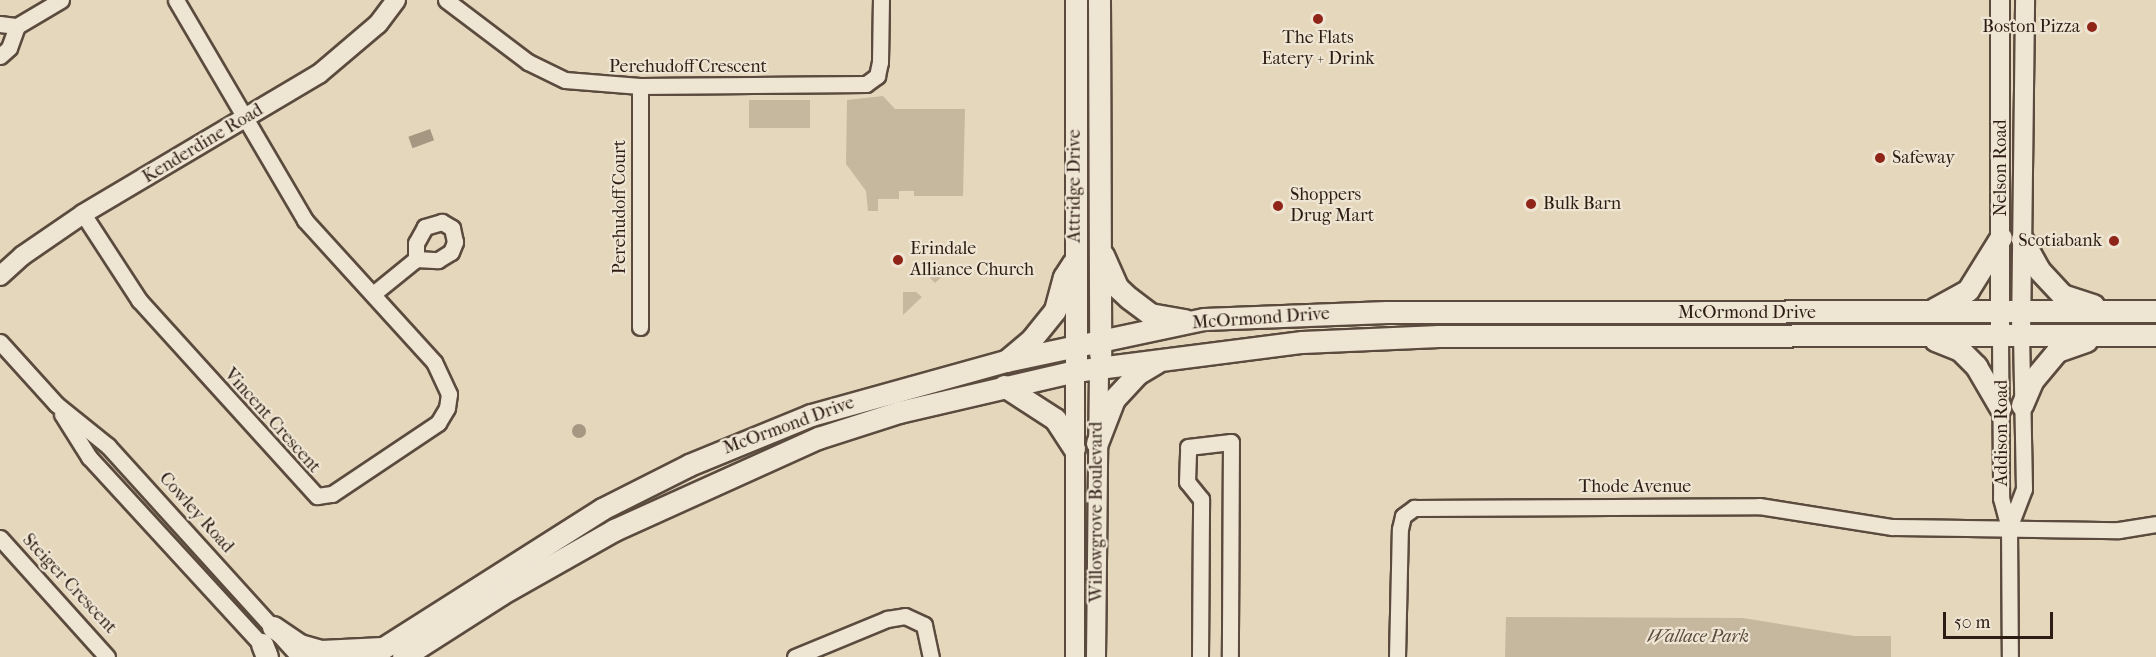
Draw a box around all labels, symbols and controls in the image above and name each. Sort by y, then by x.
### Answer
marker: The Flats Eatery + Drink [1311,12,1325,26]
place label: Boston Pizza [1982,16,2080,38]
marker: Boston Pizza [2085,20,2099,34]
place label: The Flats Eatery + Drink [1261,28,1375,70]
street label: Perehudoff Crescent [609,56,767,78]
street label: Kenderdine Road [139,100,267,188]
street label: Nelson Road [1990,119,2012,217]
street label: Attridge Drive [1064,129,1086,243]
street label: Perehudoff Court [609,140,631,274]
place label: Safeway [1892,147,1955,169]
marker: Safeway [1873,151,1887,165]
place label: Shoppers Drug Mart [1290,185,1374,228]
place label: Bulk Barn [1543,193,1621,215]
marker: Bulk Barn [1524,197,1538,211]
marker: Shoppers Drug Mart [1271,199,1285,213]
place label: Scotiabank [2018,230,2102,252]
marker: Scotiabank [2107,234,2121,248]
place label: Erindale Alliance Church [910,239,1034,282]
marker: Erindale Alliance Church [891,253,905,267]
street label: McOrmond Drive [1678,302,1816,324]
street label: McOrmond Drive [1191,303,1331,335]
street label: Vincent Crescent [219,364,325,478]
street label: Addison Road [1991,380,2013,486]
street label: McOrmond Drive [720,392,858,460]
street label: Willowgrove Boulevard [1086,422,1108,602]
street label: Cowley Road [154,468,238,558]
street label: Thode Avenue [1579,476,1691,498]
street label: Steiger Crescent [17,530,121,638]
scale bar [1946,600,2056,638]
text: 50 m [1954,612,1990,633]
park label: Wallace Park [1647,626,1749,648]

